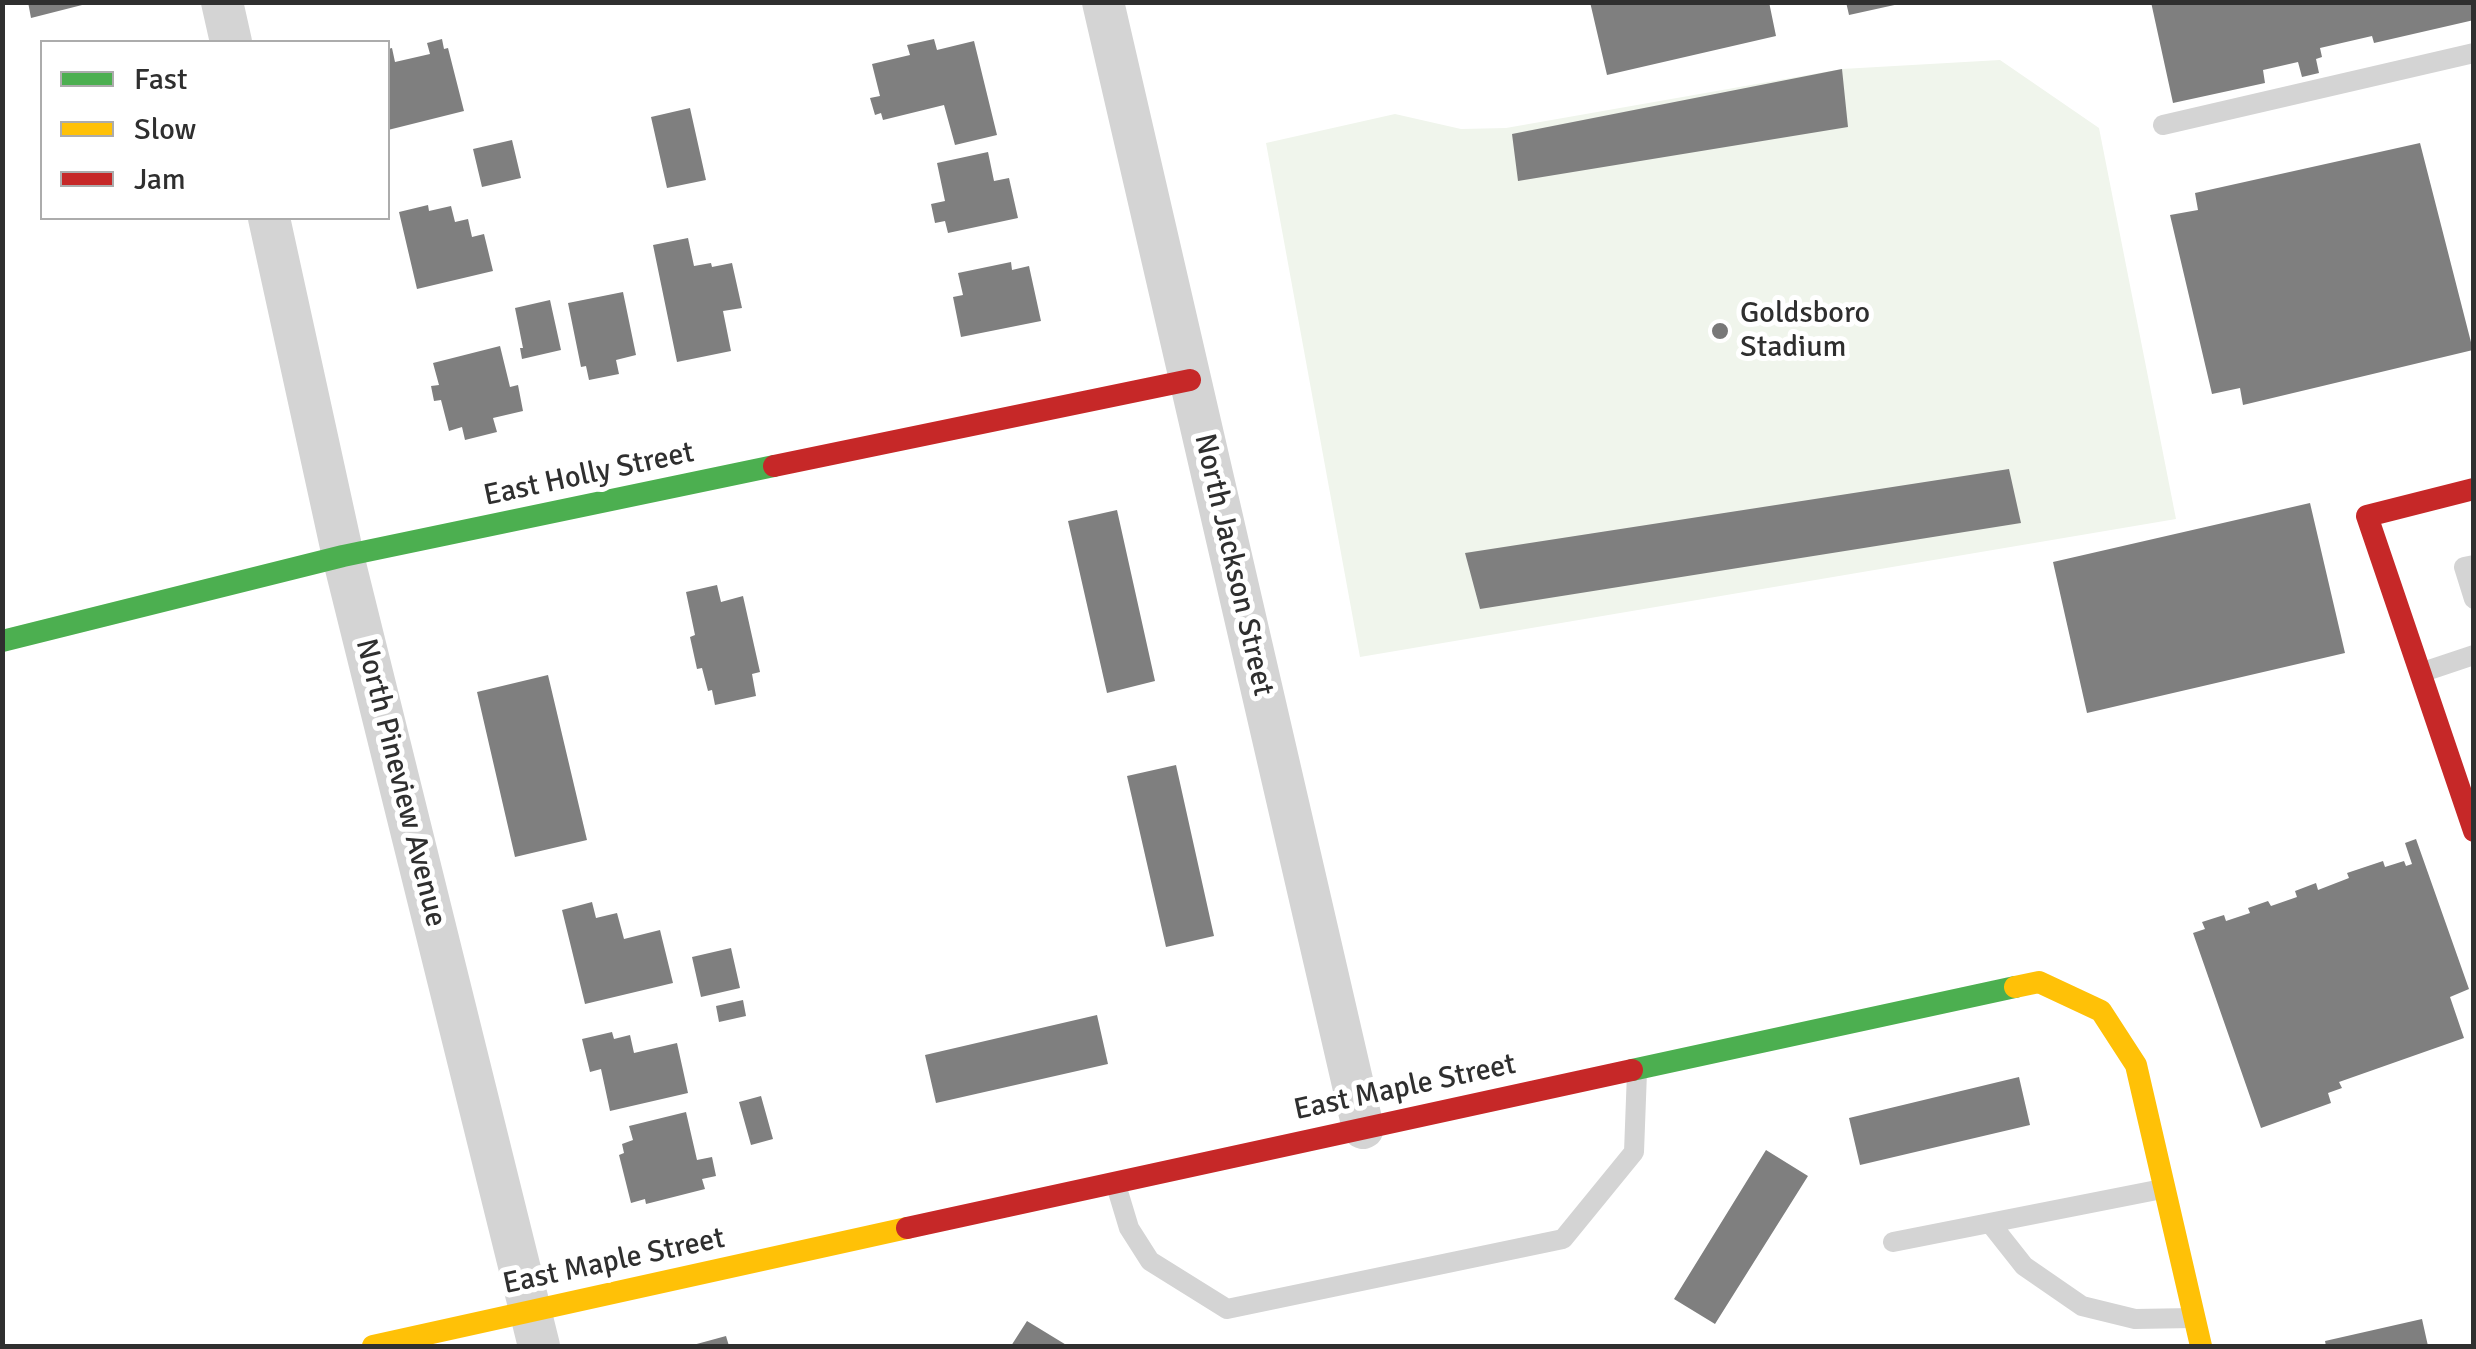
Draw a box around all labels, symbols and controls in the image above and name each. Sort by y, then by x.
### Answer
legend [40,40,390,220]
text: Fast [134,61,187,98]
text: Slow [134,111,196,148]
text: Jam [134,161,186,198]
place label: Goldsboro Stadium [1740,296,1870,366]
marker: Goldsboro Stadium [1709,320,1731,342]
street label: North Jackson Street [1185,430,1281,700]
street label: East Holly Street [481,435,697,515]
street label: North Pineview Avenue [347,635,453,931]
street label: East Maple Street [1291,1047,1519,1129]
street label: East Maple Street [500,1221,728,1303]

